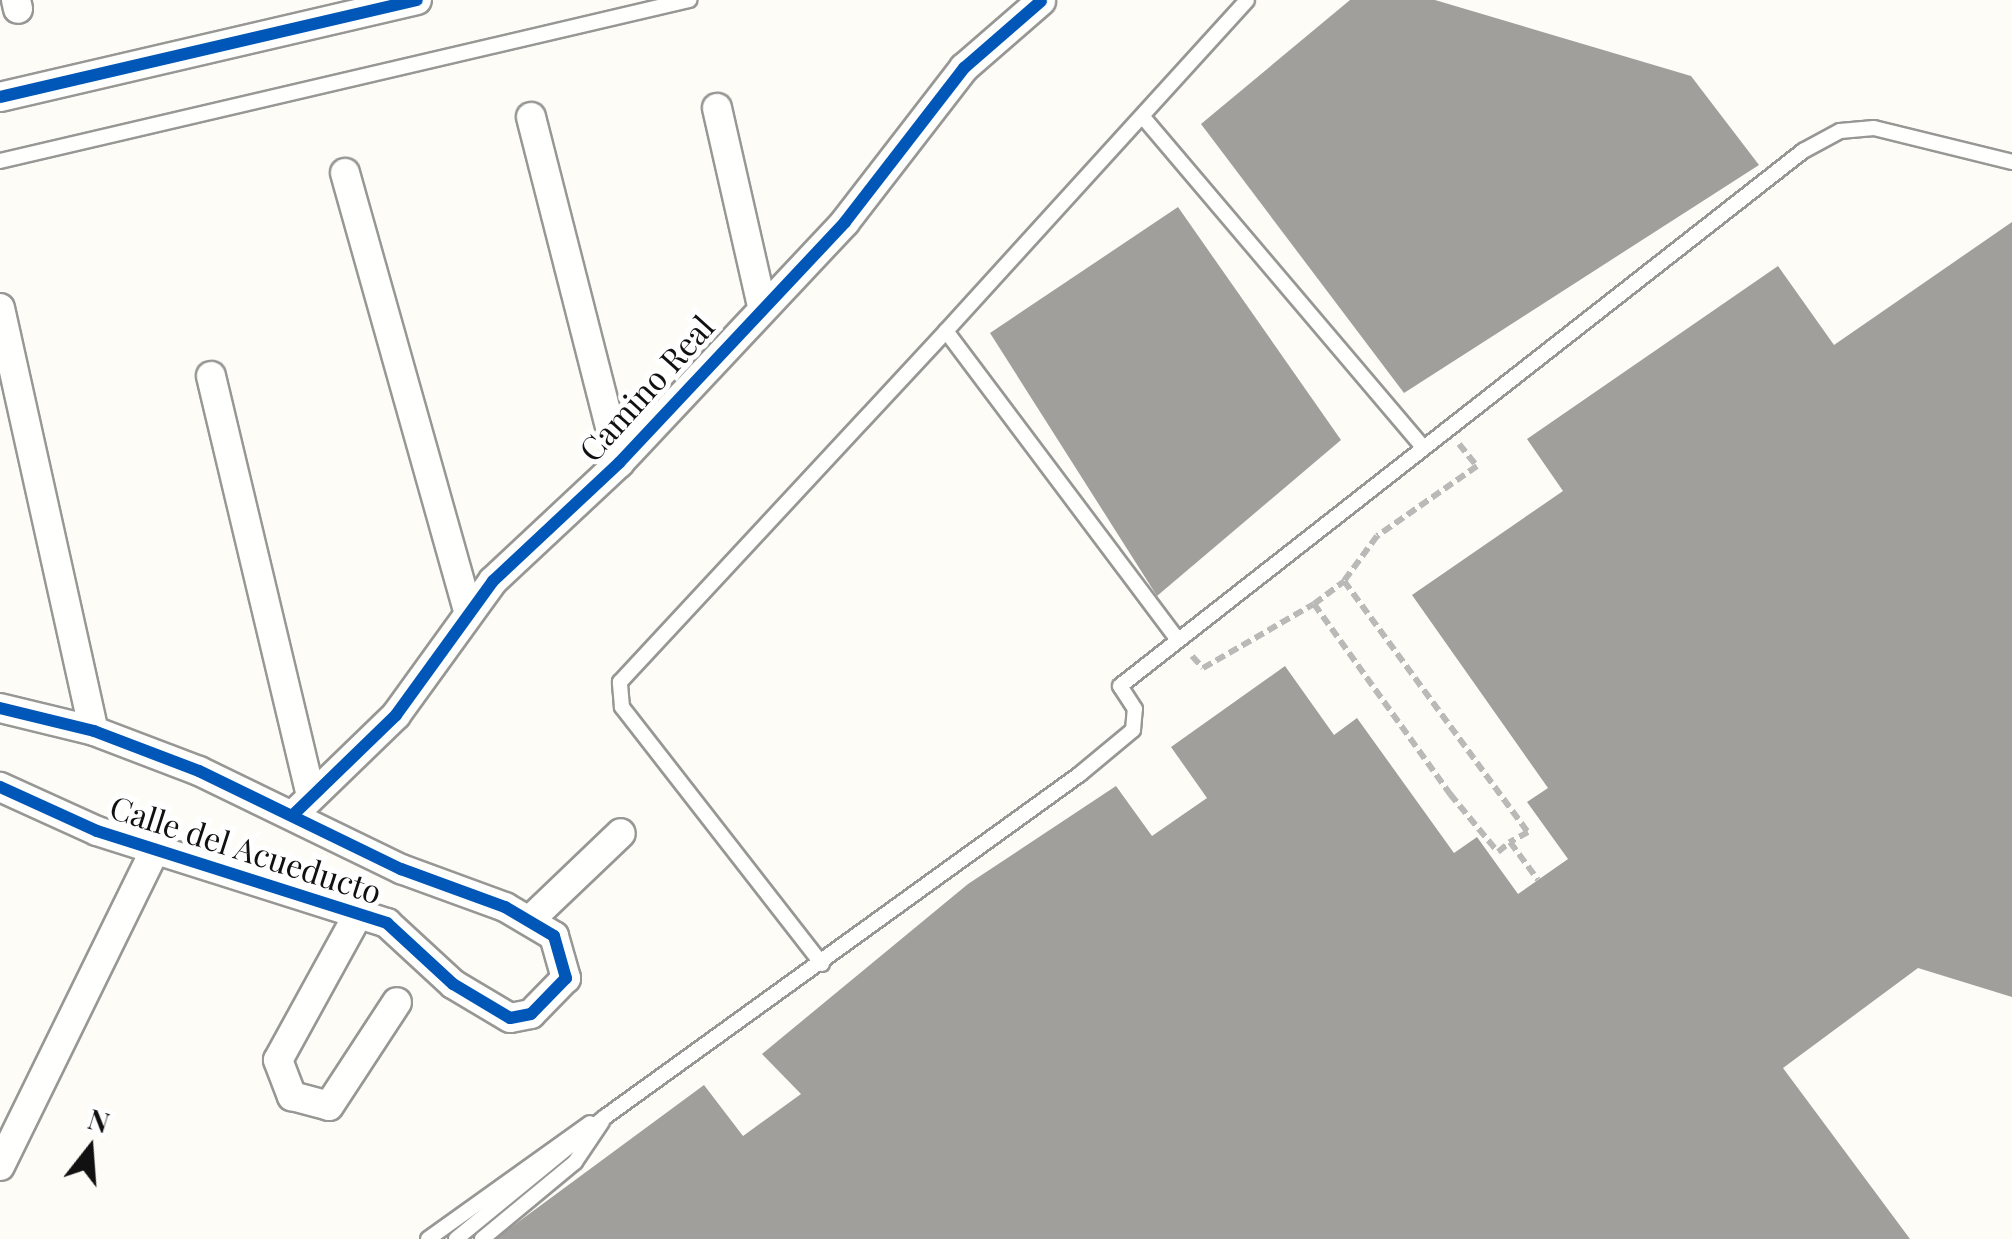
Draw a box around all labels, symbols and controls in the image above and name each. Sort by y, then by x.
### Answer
street label: Camino Real [571,307,721,469]
street label: Calle del Acueducto [105,787,387,911]
north arrow [40,1099,140,1199]
text: N [84,1099,114,1140]

